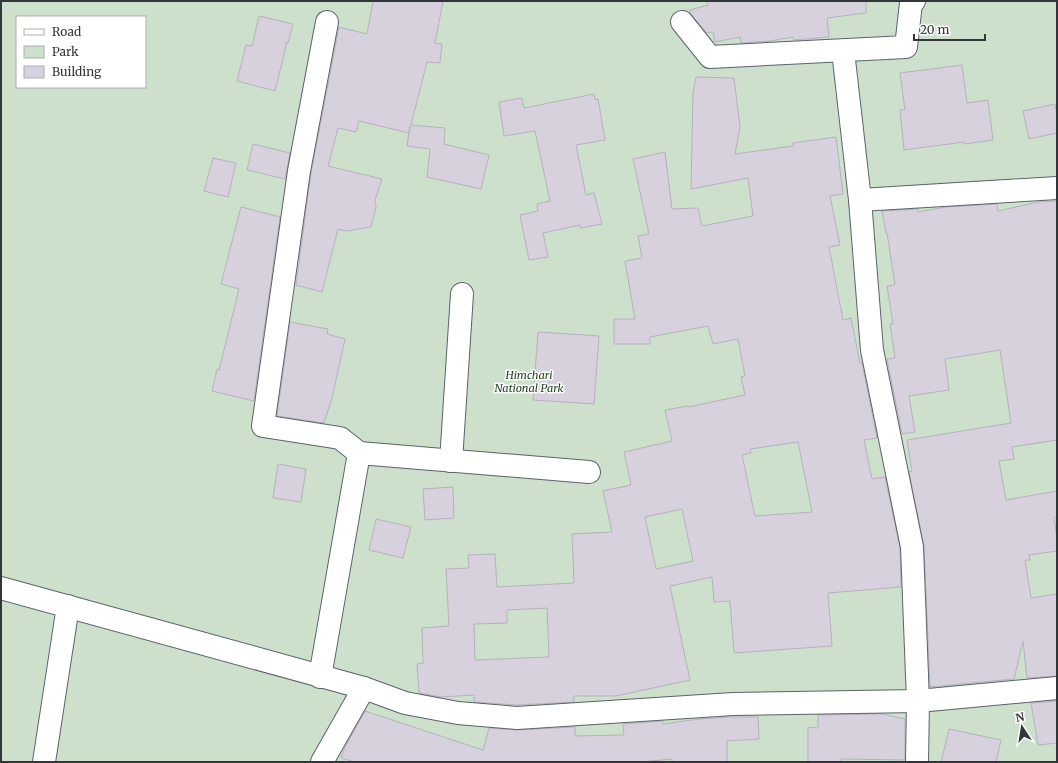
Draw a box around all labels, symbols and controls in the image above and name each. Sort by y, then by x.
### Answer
legend [16,16,146,88]
scale bar [914,16,985,42]
text: 20 m [920,22,949,37]
text: Road [52,24,81,39]
text: Park [52,44,79,59]
text: Building [52,64,102,79]
park label: Himchari National Park [495,368,563,395]
north arrow [1002,707,1042,747]
text: N [1014,709,1026,725]

